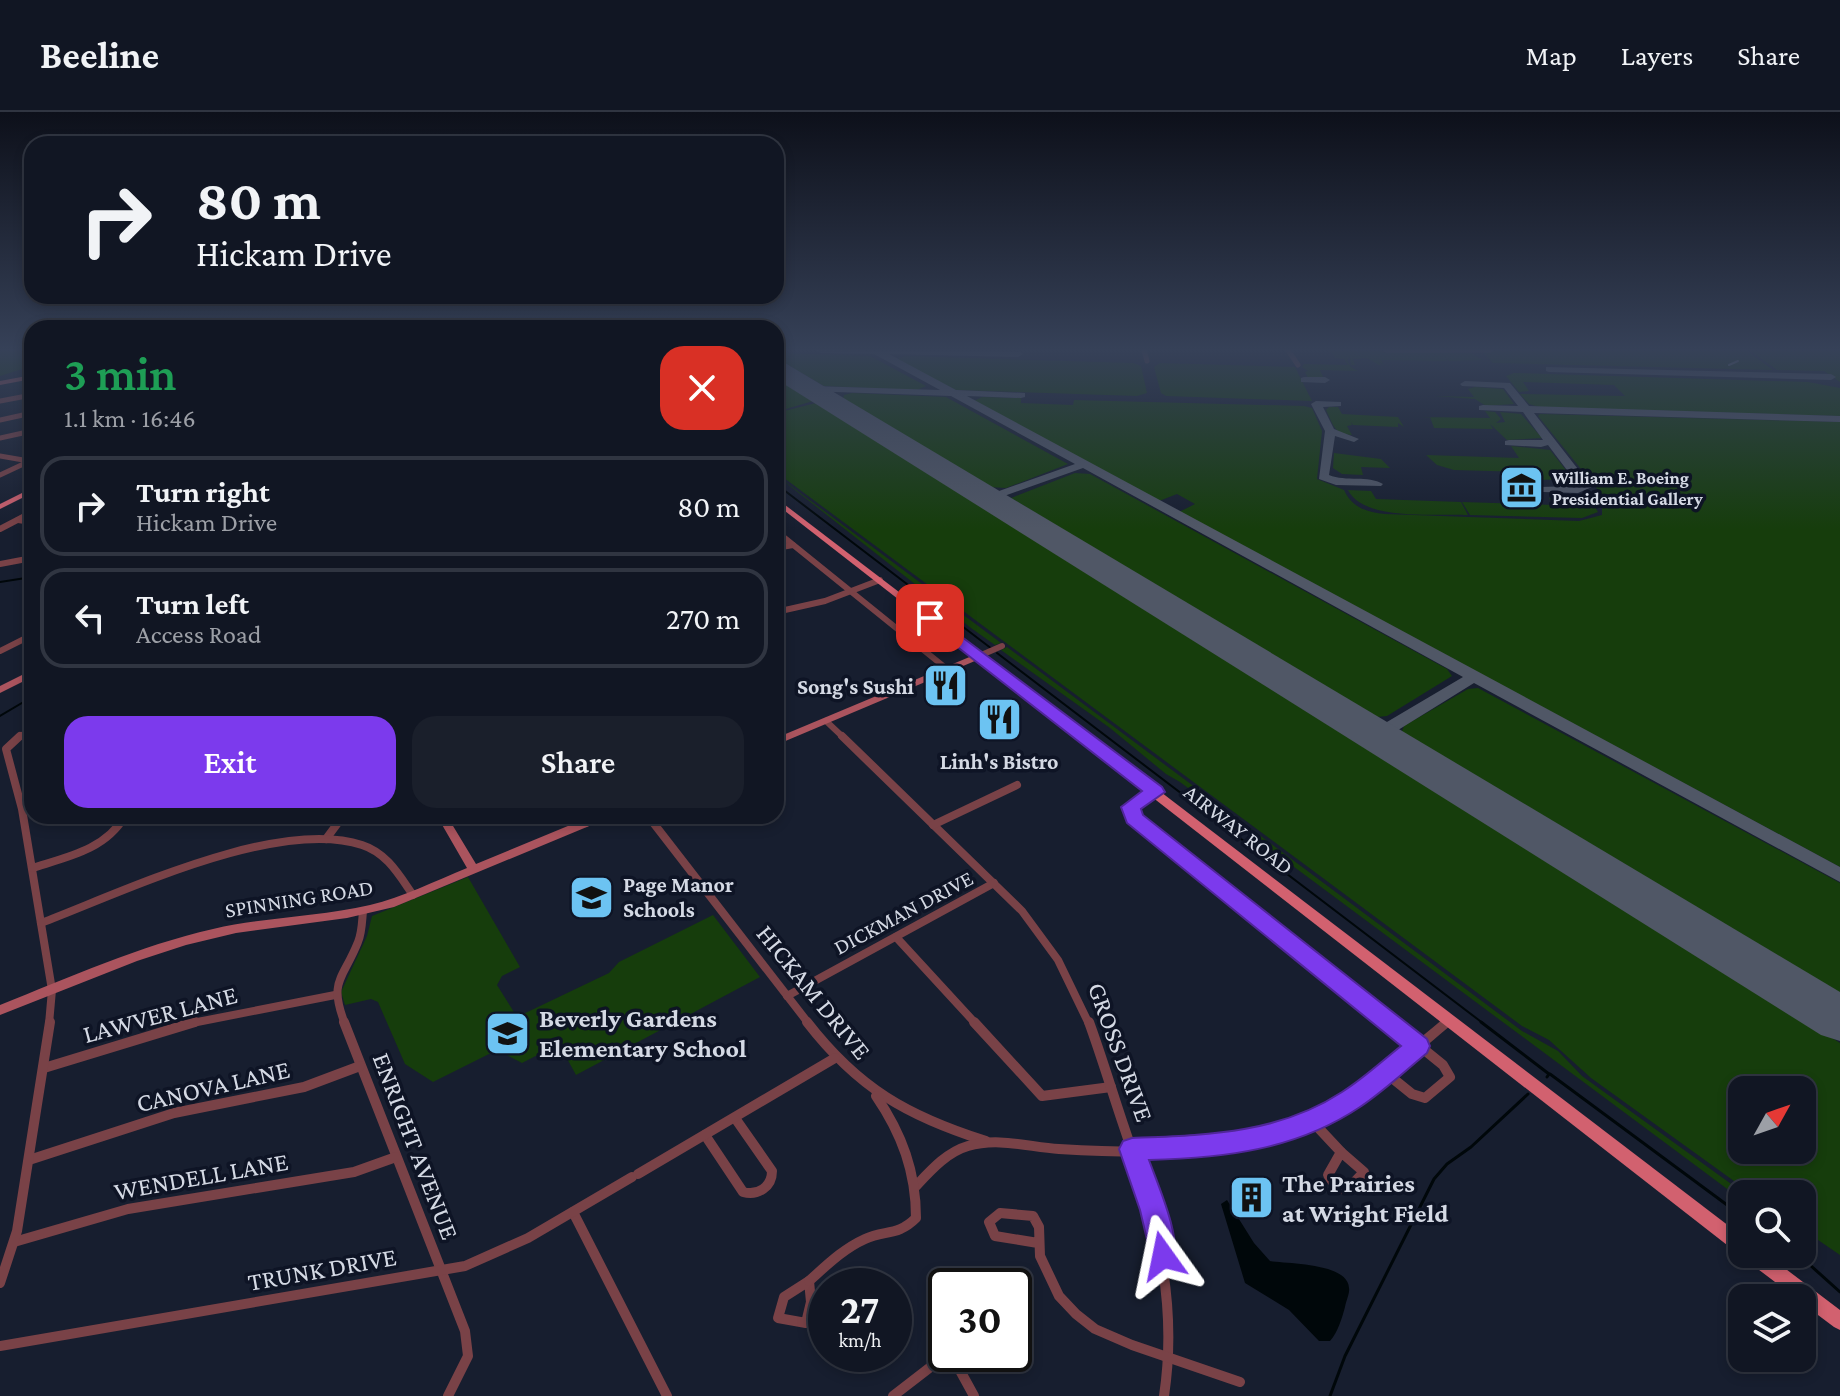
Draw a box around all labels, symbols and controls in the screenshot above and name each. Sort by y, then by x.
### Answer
text: Beeline [40,34,159,76]
text: Map [1526,40,1577,71]
text: Layers [1621,40,1693,71]
text: Share [1737,40,1800,71]
icon: right [64,168,168,272]
text: 80 m [196,169,321,231]
text: Hickam Drive [196,234,391,274]
button: close [660,346,744,430]
text: 3 min [64,347,176,400]
text: 1.1 km · 16:46 [64,404,196,433]
museum icon: William E. Boeing Presidential Gallery [1497,464,1545,512]
place label: William E. Boeing Presidential Gallery [1551,468,1703,509]
text: Turn right [136,475,270,508]
icon: right [68,484,112,528]
text: 80 m [677,490,740,523]
text: Hickam Drive [136,508,277,537]
pin [896,584,964,652]
text: Turn left [136,587,249,620]
icon: left [68,596,112,640]
icon: arrive [908,596,952,640]
text: 270 m [666,602,740,635]
text: Access Road [136,620,262,649]
restaurant icon: Song's Sushi [921,662,969,710]
place label: Song's Sushi [797,674,915,699]
restaurant icon: Linh's Bistro [975,696,1023,744]
button: Exit [64,716,396,808]
button: Share [412,716,744,808]
place label: Linh's Bistro [940,749,1058,774]
street label: AIRWAY ROAD [1179,779,1298,880]
street label: DICKMAN DRIVE [829,865,977,960]
place label: Page Manor Schools [623,872,734,922]
school or university icon: Page Manor Schools [568,873,616,921]
street label: SPINNING ROAD [223,874,375,923]
street label: HICKAM DRIVE [751,919,877,1065]
street label: GROSS DRIVE [1082,979,1159,1126]
street label: LAWVER LANE [80,980,240,1049]
place label: Beverly Gardens Elementary School [539,1004,747,1063]
school or university icon: Beverly Gardens Elementary School [484,1009,532,1057]
street label: ENRIGHT AVENUE [367,1049,464,1244]
street label: CANOVA LANE [134,1055,293,1118]
north arrow [1728,1076,1816,1164]
map controls [1728,1076,1816,1372]
street label: WENDELL LANE [112,1147,290,1206]
place label: The Prairies at Wright Field [1282,1169,1448,1228]
building icon: The Prairies at Wright Field [1227,1174,1275,1222]
button: search [1728,1180,1816,1268]
position arrow [1121,1214,1205,1298]
street label: TRUNK DRIVE [245,1242,399,1297]
speed limit sign: 30 [928,1268,1032,1372]
button: layers [1728,1284,1816,1372]
text: 27 [841,1287,879,1332]
text: km/h [838,1329,882,1351]

